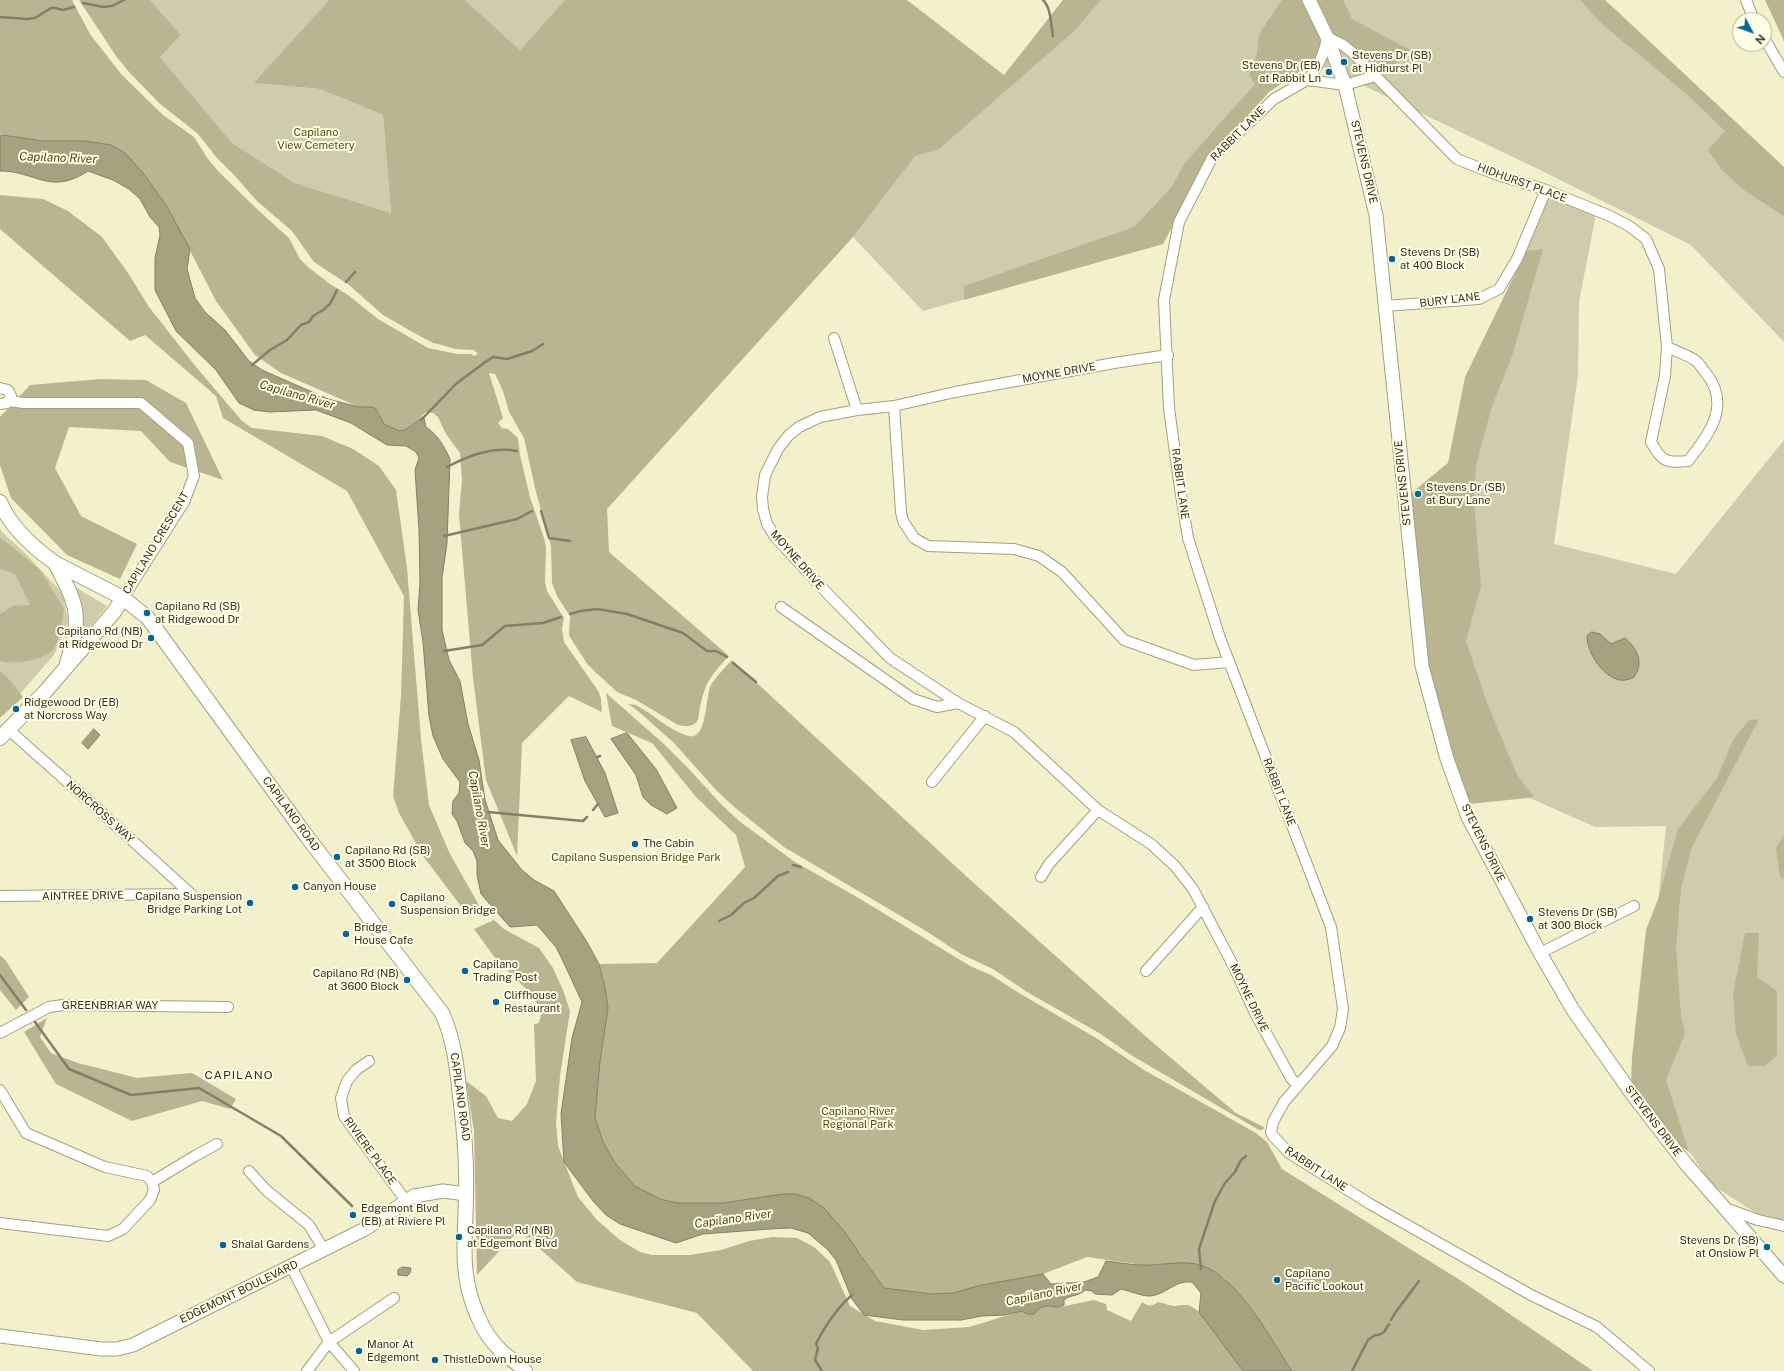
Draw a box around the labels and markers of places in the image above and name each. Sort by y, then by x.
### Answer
place label: Stevens Dr (SB) at Hidhurst Pl [1352,49,1432,75]
marker: Stevens Dr (SB) at Hidhurst Pl [1339,57,1349,67]
place label: Stevens Dr (EB) at Rabbit Ln [1242,59,1321,85]
marker: Stevens Dr (EB) at Rabbit Ln [1324,67,1334,77]
place label: Stevens Dr (SB) at 400 Block [1400,246,1480,272]
marker: Stevens Dr (SB) at 400 Block [1387,254,1397,264]
place label: Stevens Dr (SB) at Bury Lane [1426,481,1506,507]
marker: Stevens Dr (SB) at Bury Lane [1413,489,1423,499]
place label: Capilano Rd (SB) at Ridgewood Dr [155,600,240,626]
marker: Capilano Rd (SB) at Ridgewood Dr [142,608,152,618]
place label: Capilano Rd (NB) at Ridgewood Dr [57,625,143,651]
marker: Capilano Rd (NB) at Ridgewood Dr [146,633,156,643]
place label: Ridgewood Dr (EB) at Norcross Way [24,696,119,722]
marker: Ridgewood Dr (EB) at Norcross Way [11,704,21,714]
place label: The Cabin [643,837,694,851]
marker: The Cabin [630,839,640,849]
place label: Capilano Rd (SB) at 3500 Block [345,844,430,870]
marker: Capilano Rd (SB) at 3500 Block [332,852,342,862]
place label: Canyon House [303,880,376,894]
marker: Canyon House [290,882,300,892]
place label: Capilano Suspension Bridge Parking Lot [135,890,242,916]
place label: Capilano Suspension Bridge [400,891,496,917]
marker: Capilano Suspension Bridge Parking Lot [245,898,255,908]
marker: Capilano Suspension Bridge [387,899,397,909]
place label: Stevens Dr (SB) at 300 Block [1538,906,1618,932]
marker: Stevens Dr (SB) at 300 Block [1525,914,1535,924]
place label: Bridge House Cafe [354,921,413,947]
marker: Bridge House Cafe [341,929,351,939]
place label: Capilano Trading Post [473,958,537,984]
marker: Capilano Trading Post [460,966,470,976]
place label: Capilano Rd (NB) at 3600 Block [313,967,399,993]
marker: Capilano Rd (NB) at 3600 Block [402,975,412,985]
place label: Cliffhouse Restaurant [504,989,560,1015]
marker: Cliffhouse Restaurant [491,997,501,1007]
place label: Edgemont Blvd (EB) at Riviere Pl [361,1202,445,1228]
marker: Edgemont Blvd (EB) at Riviere Pl [348,1210,358,1220]
place label: Capilano Rd (NB) at Edgemont Blvd [467,1224,557,1250]
marker: Capilano Rd (NB) at Edgemont Blvd [454,1232,464,1242]
place label: Stevens Dr (SB) at Onslow Pl [1679,1234,1759,1260]
place label: Shalal Gardens [231,1238,309,1252]
marker: Shalal Gardens [218,1240,228,1250]
marker: Stevens Dr (SB) at Onslow Pl [1762,1242,1772,1252]
place label: Capilano Pacific Lookout [1285,1267,1364,1293]
marker: Capilano Pacific Lookout [1272,1275,1282,1285]
place label: Manor At Edgemont [367,1338,419,1364]
marker: Manor At Edgemont [354,1346,364,1356]
place label: ThistleDown House [443,1353,542,1367]
marker: ThistleDown House [430,1355,440,1365]

